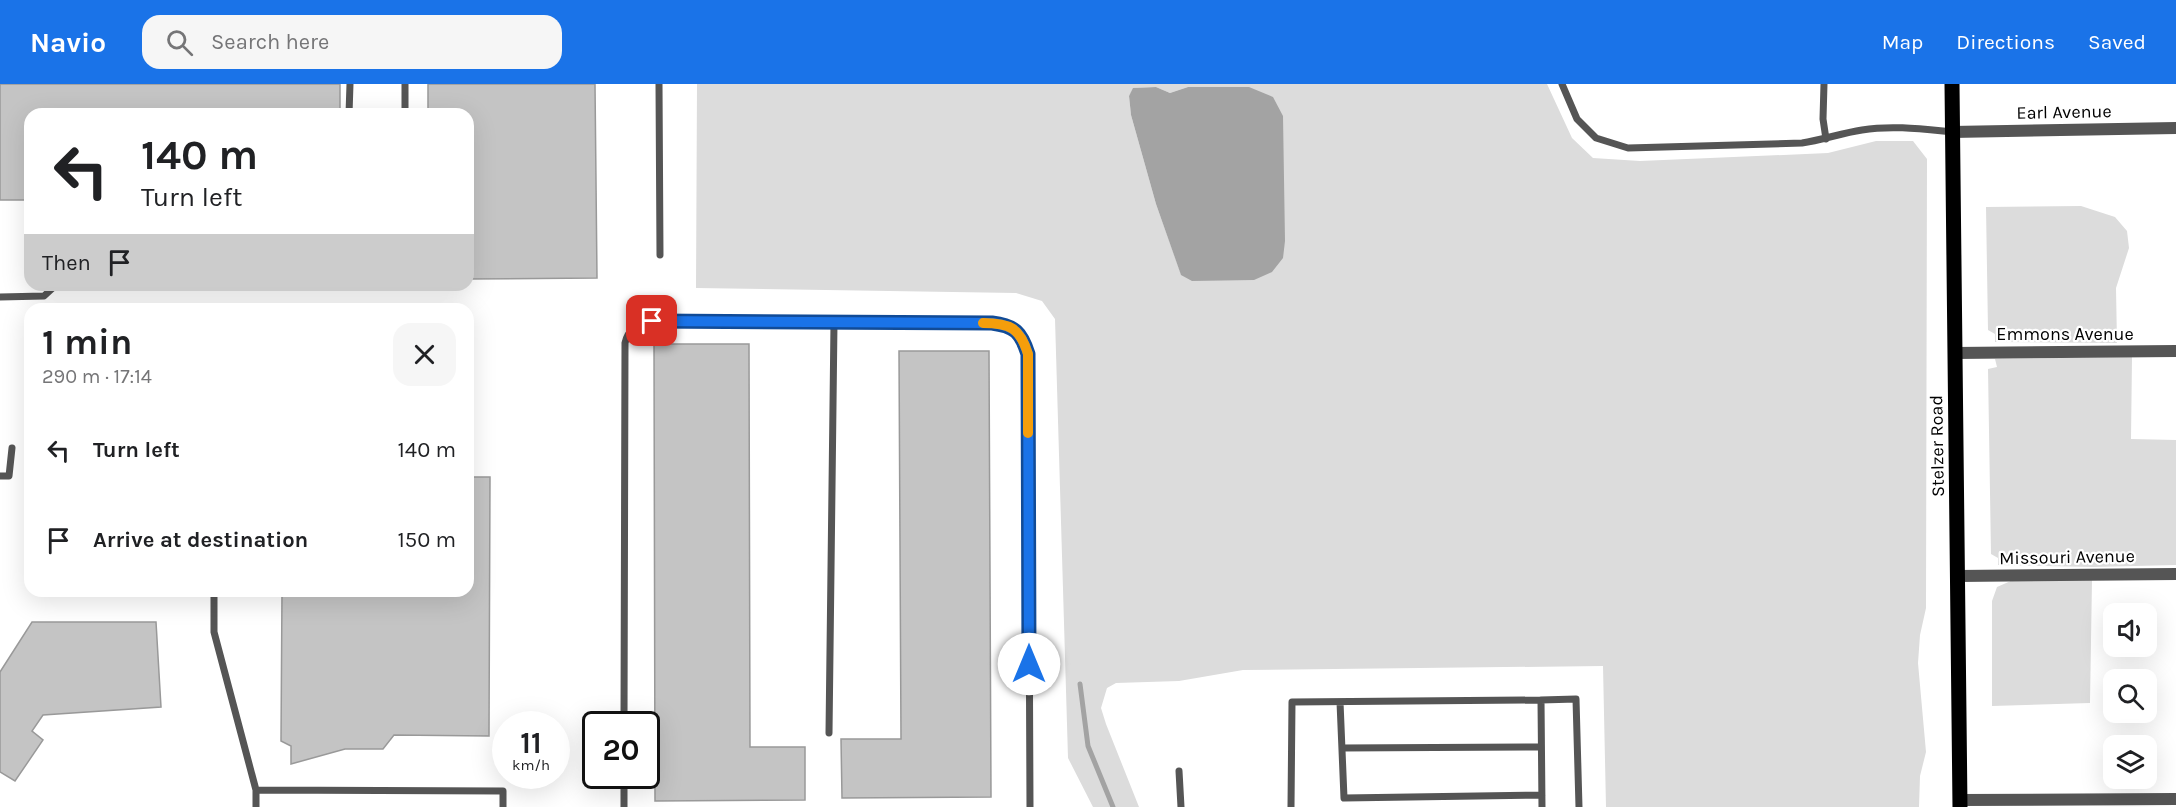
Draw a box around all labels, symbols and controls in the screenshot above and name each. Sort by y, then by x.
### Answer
search box [142,15,562,69]
text: Navio [30,26,106,59]
icon: search [163,26,196,59]
text: Search here [211,29,329,55]
text: Map [1882,30,1923,54]
text: Directions [1956,30,2055,54]
text: Saved [2088,30,2146,54]
street label: Earl Avenue [2016,100,2112,124]
text: 140 m [141,130,258,180]
icon: left [42,132,120,210]
text: Turn left [141,181,242,213]
icon: arrive [103,246,136,279]
text: Then [42,250,91,276]
pin [626,295,677,346]
icon: arrive [635,304,668,337]
text: 1 min [42,321,132,363]
button: close [393,323,456,386]
street label: Emmons Avenue [1996,323,2134,345]
text: 290 m · 17:14 [42,365,152,388]
street label: Stelzer Road [1925,395,1949,497]
icon: left [42,434,75,467]
text: Turn left [93,437,180,463]
text: 140 m [398,437,456,463]
icon: arrive [42,524,75,557]
text: Arrive at destination [93,527,308,553]
text: 150 m [397,527,456,553]
street label: Missouri Avenue [1999,545,2135,569]
map controls [2103,603,2157,789]
button: sound [2103,603,2157,657]
position arrow [997,632,1061,696]
button: search [2103,669,2157,723]
speed limit sign: 20 [582,711,660,789]
text: 11 [520,725,542,761]
button: layers [2103,735,2157,789]
text: km/h [512,756,550,774]

